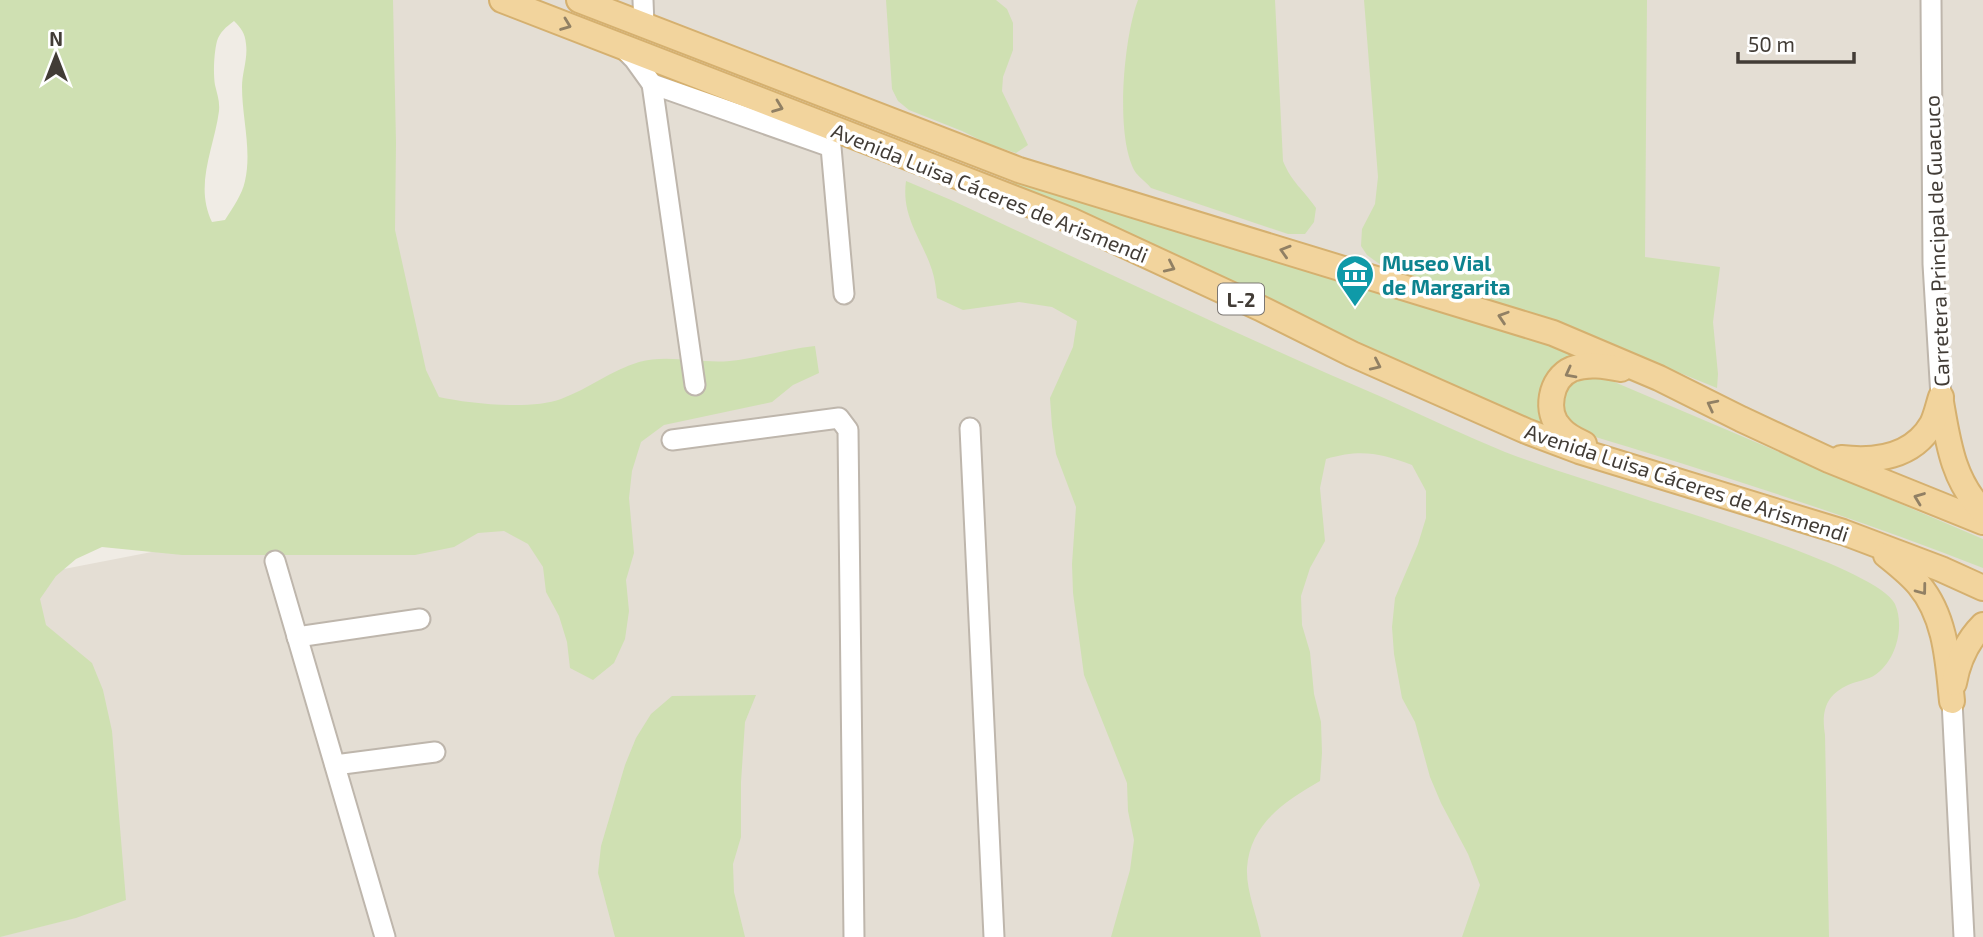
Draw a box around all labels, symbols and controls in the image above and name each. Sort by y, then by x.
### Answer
one-way arrow [560,16,572,30]
north arrow [21,21,91,91]
scale bar [1738,21,1854,65]
text: N [49,27,63,50]
text: 50 m [1748,31,1795,56]
street label: Carretera Principal de Guacuco [1918,95,1954,387]
one-way arrow [772,98,784,112]
street label: Avenida Luisa Cáceres de Arismendi [828,117,1152,267]
one-way arrow [1279,244,1291,259]
place label: Museo Vial de Margarita [1382,250,1510,299]
museum icon: Museo Vial de Margarita [1334,253,1376,308]
one-way arrow [1163,259,1175,273]
road number: L-2 [1218,284,1264,314]
one-way arrow [1497,310,1509,325]
one-way arrow [1368,357,1381,371]
one-way arrow [1564,364,1577,378]
one-way arrow [1707,399,1719,413]
street label: Avenida Luisa Cáceres de Arismendi [1522,418,1852,546]
one-way arrow [1914,493,1926,507]
one-way arrow [1913,582,1926,594]

